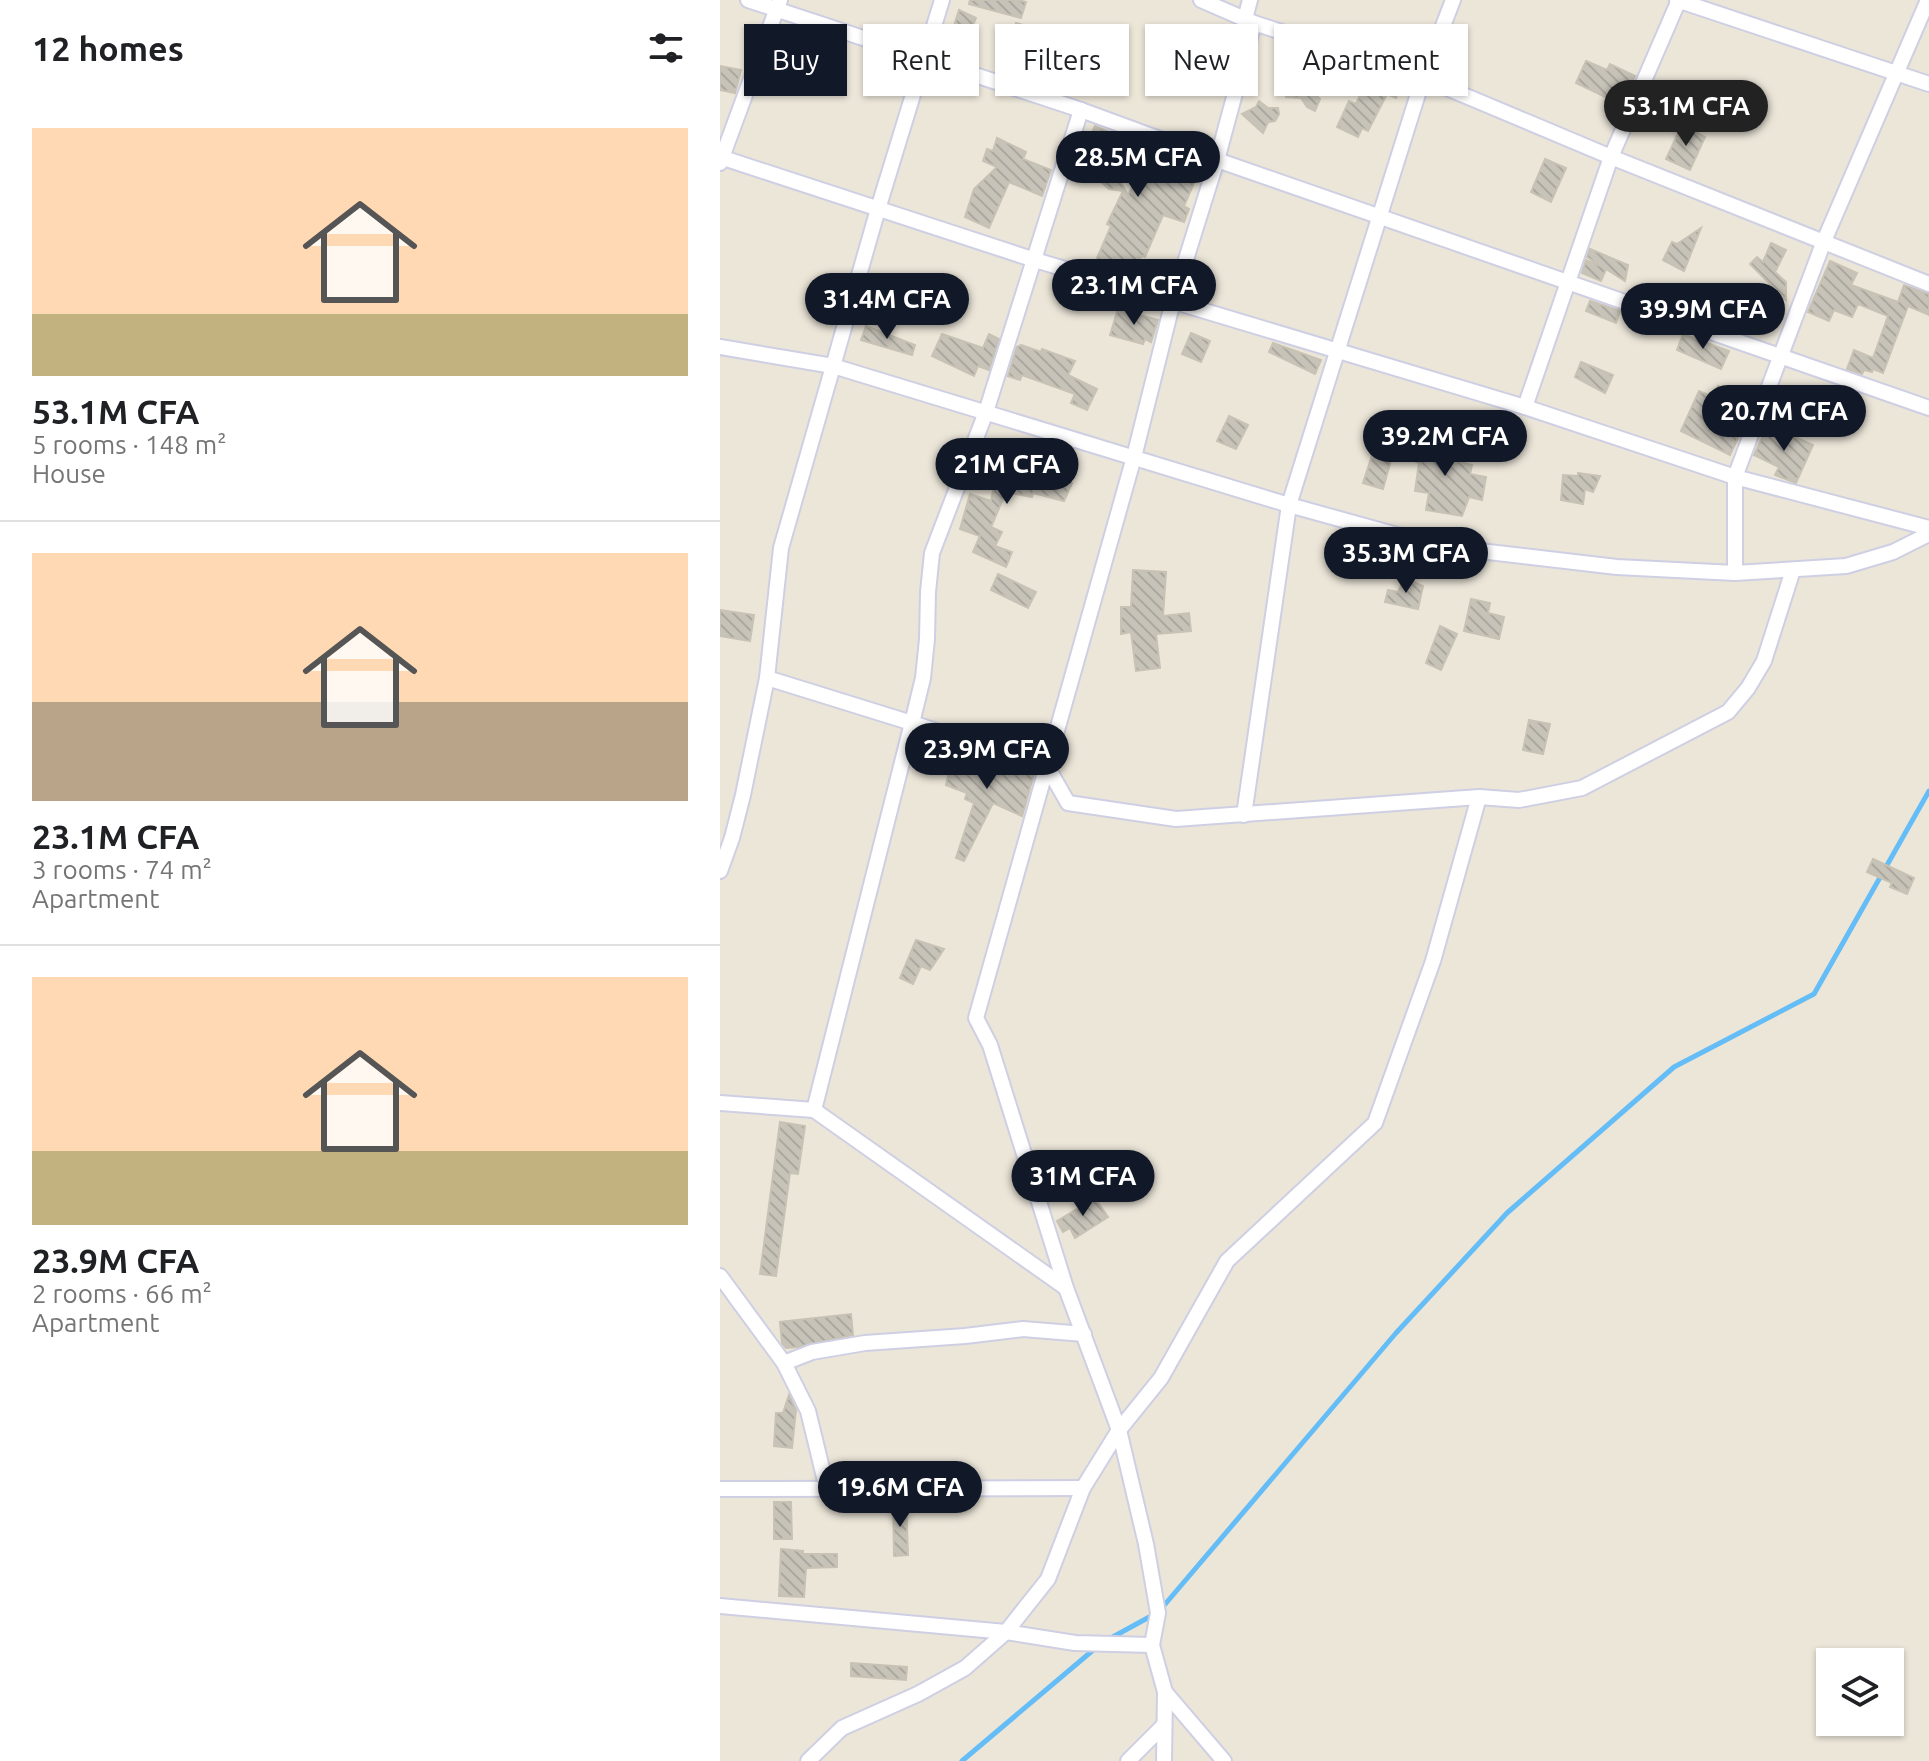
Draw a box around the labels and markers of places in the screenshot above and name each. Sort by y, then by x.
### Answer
pin: 53.1M CFA [1594,80,1778,148]
pin: 28.5M CFA [1046,131,1230,199]
pin: 23.1M CFA [1042,259,1226,327]
pin: 31.4M CFA [795,273,979,341]
pin: 39.9M CFA [1611,283,1795,351]
pin: 20.7M CFA [1692,385,1876,453]
pin: 39.2M CFA [1353,410,1537,478]
pin: 21M CFA [933,438,1081,506]
pin: 35.3M CFA [1314,527,1498,595]
pin: 23.9M CFA [895,723,1079,791]
pin: 31M CFA [1009,1150,1157,1218]
pin: 19.6M CFA [808,1461,992,1529]

